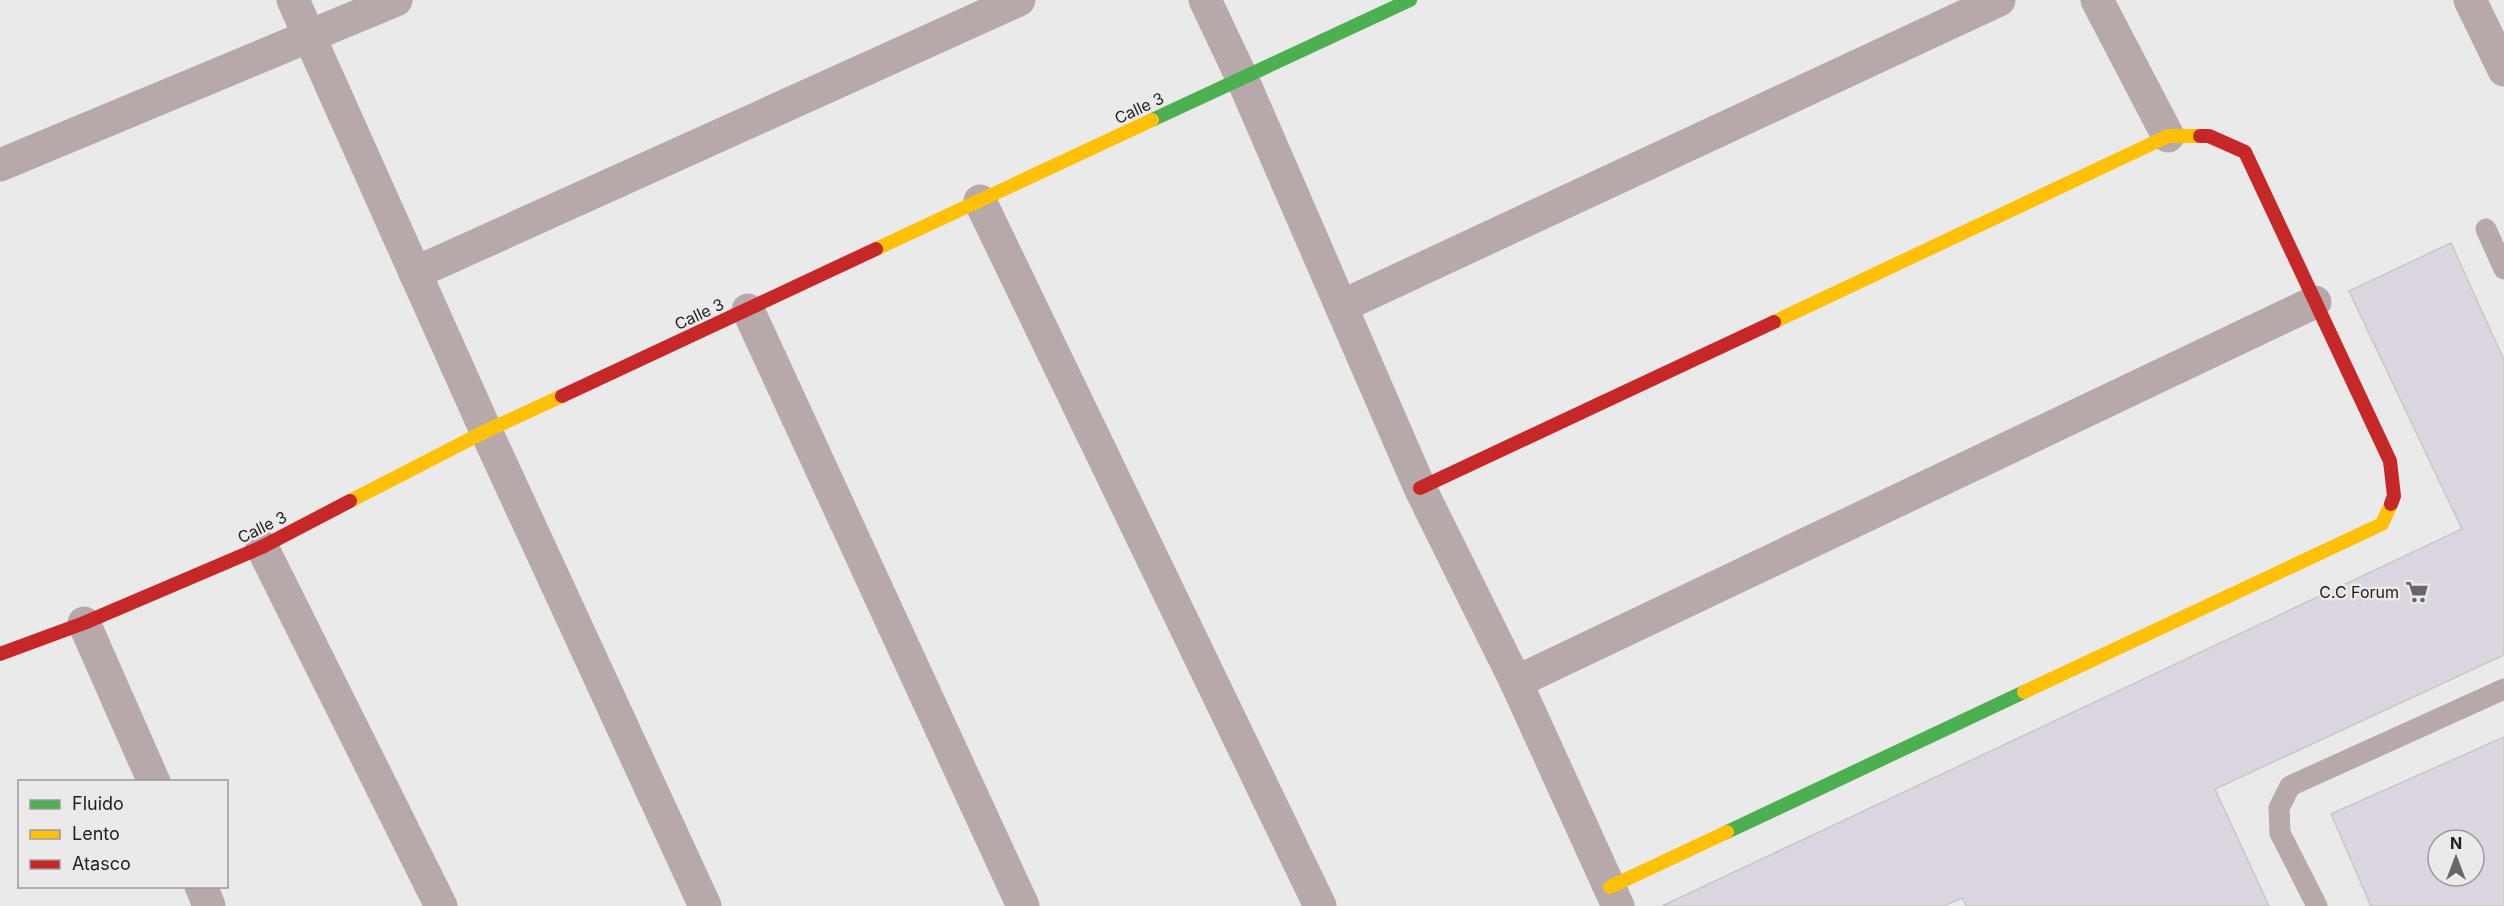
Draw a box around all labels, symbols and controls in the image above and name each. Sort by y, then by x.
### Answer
street label: Calle 3 [1111,88,1167,128]
street label: Calle 3 [671,294,727,334]
street label: Calle 3 [234,507,290,547]
supermarket icon: C.C Forum [2404,579,2430,605]
place label: C.C Forum [2319,582,2399,602]
legend [18,780,228,888]
text: Fluido [72,793,124,814]
text: Lento [72,823,120,844]
north arrow [2426,828,2486,888]
text: N [2450,833,2462,853]
text: Atasco [72,853,131,874]

